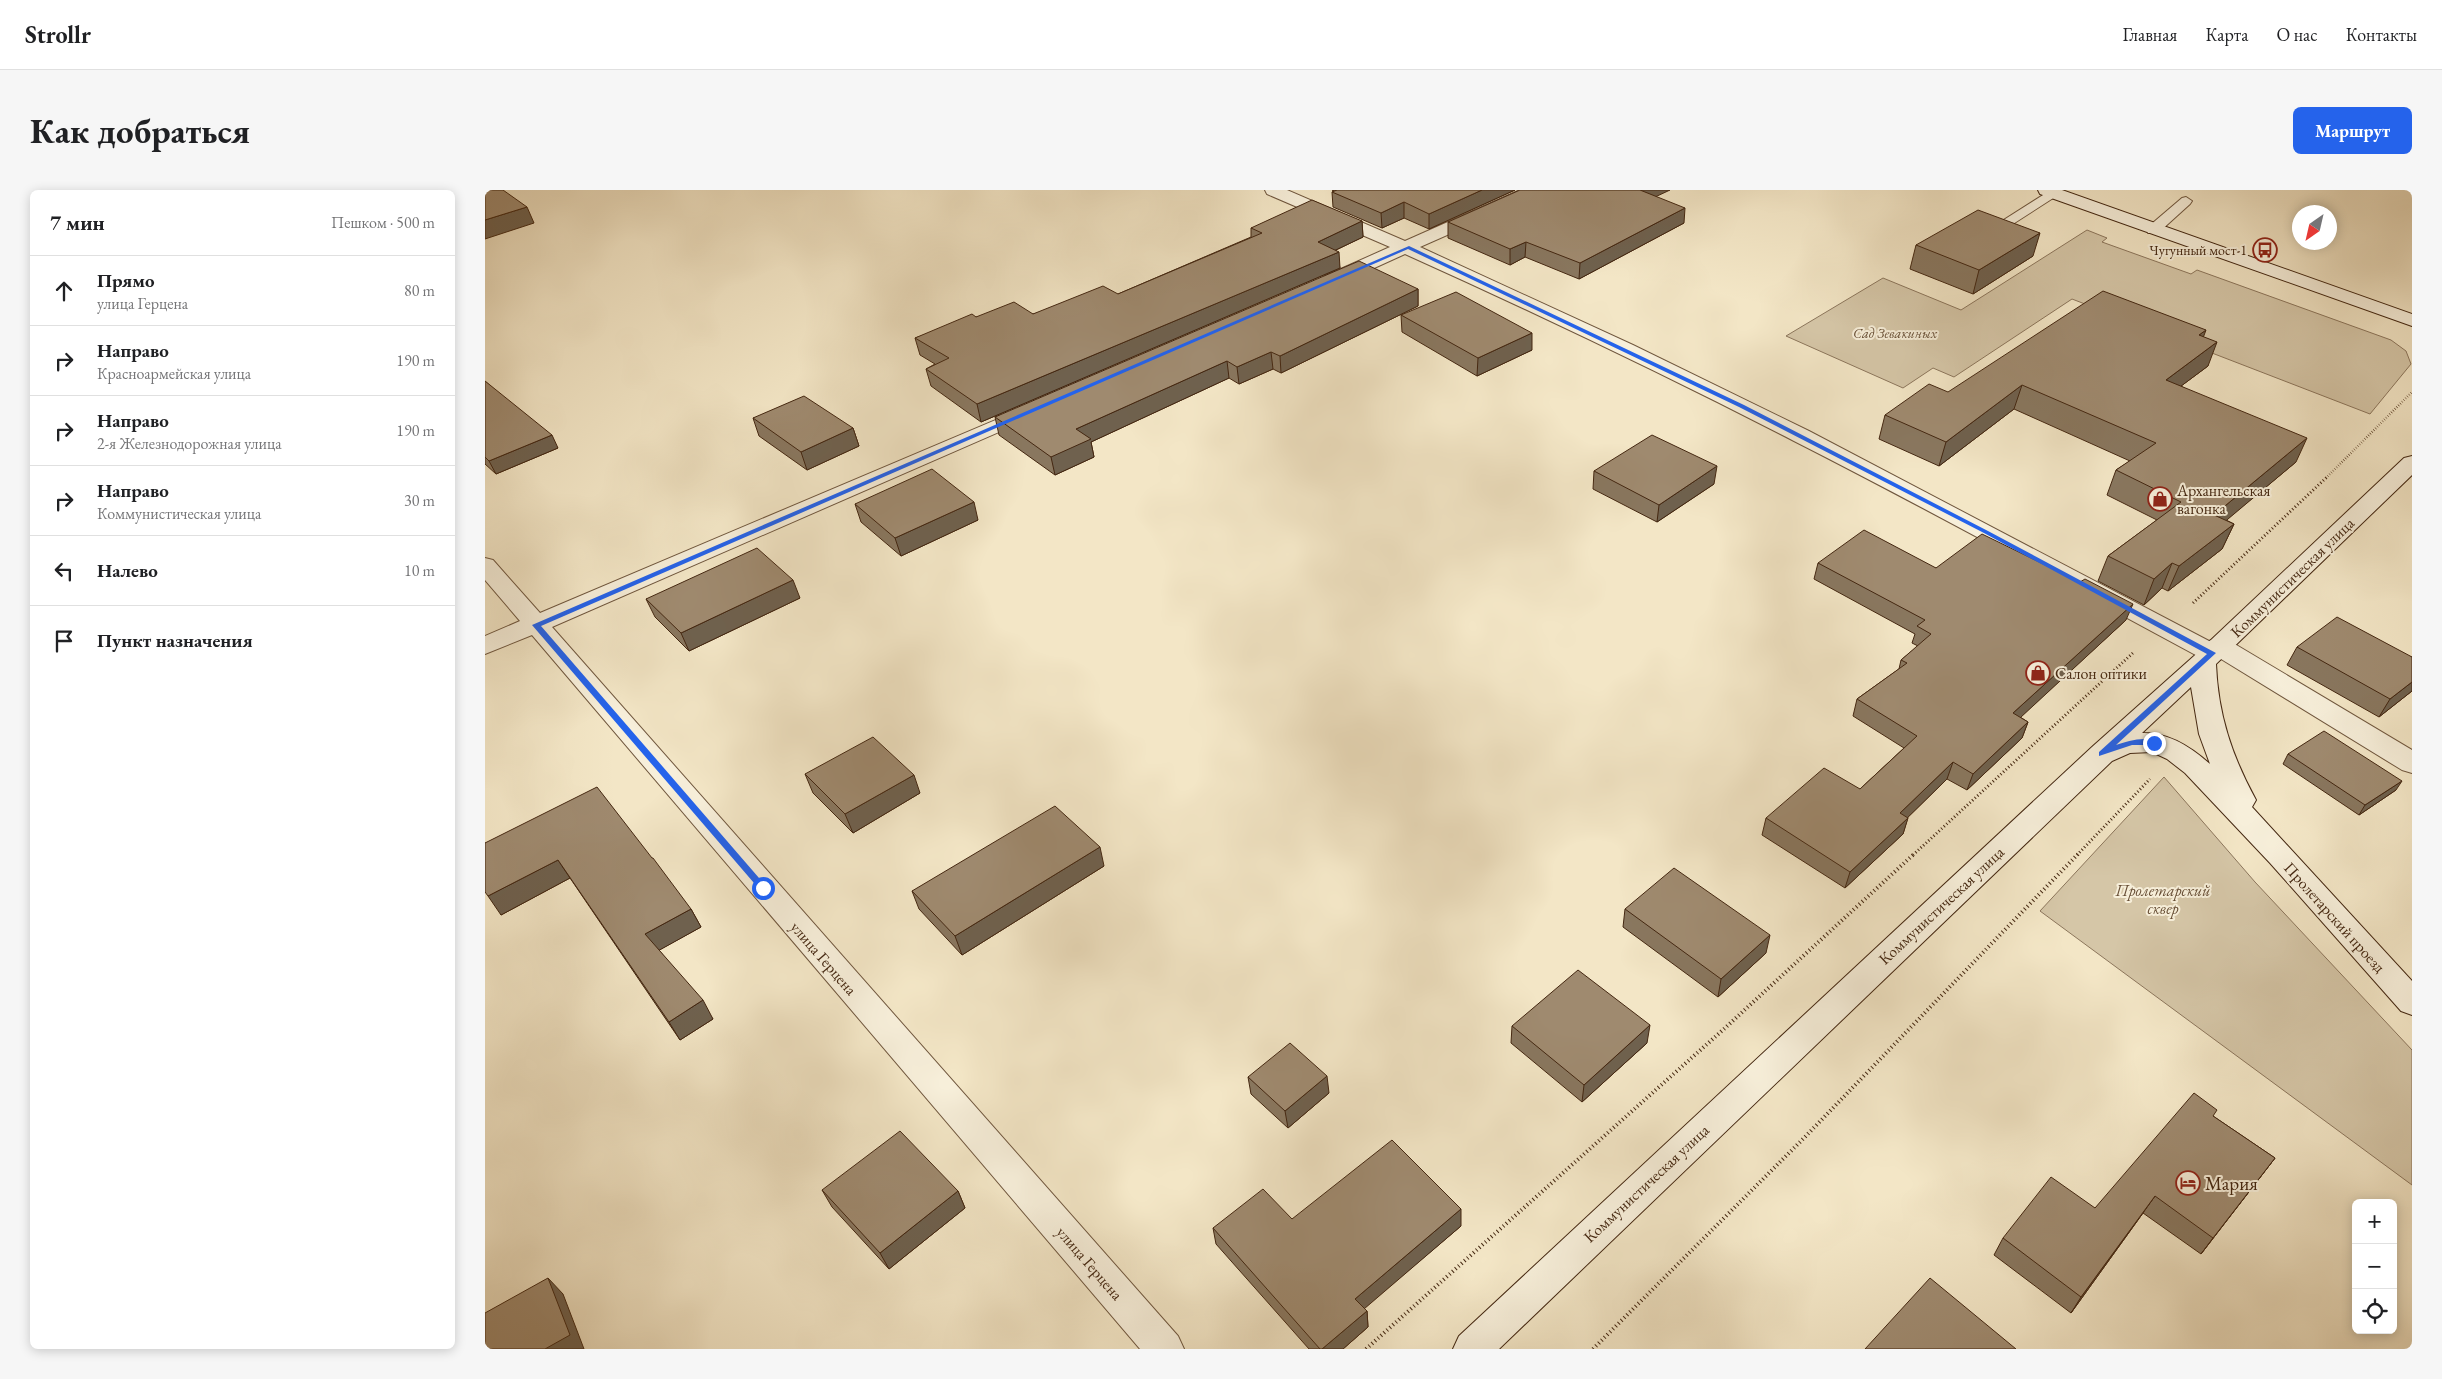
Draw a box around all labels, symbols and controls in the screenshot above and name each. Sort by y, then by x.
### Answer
text: Strollr [25,19,91,50]
text: Главная [2123,23,2177,46]
text: Карта [2205,23,2248,46]
text: О нас [2276,23,2318,46]
text: Контакты [2346,23,2417,46]
button: Маршрут [2293,107,2412,154]
text: Как добраться [30,108,250,153]
north arrow [2292,205,2337,250]
text: 7 мин [50,209,105,236]
text: Пешком · 500 m [331,212,435,233]
bus stop icon: Чугунный мост-1 [2252,237,2278,263]
place label: Чугунный мост-1 [2149,241,2247,259]
text: Прямо [97,268,155,293]
icon: ahead [50,277,78,305]
text: 80 m [404,280,435,301]
text: улица Герцена [97,293,188,314]
park label: Сад Зевакиных [1853,324,1938,342]
text: Направо [97,338,169,363]
icon: right [50,347,78,375]
text: 190 m [396,350,435,371]
text: Красноармейская улица [97,363,251,384]
text: Направо [97,408,169,433]
icon: right [50,417,78,445]
text: 190 m [396,420,435,441]
text: 2-я Железнодорожная улица [97,433,282,454]
text: Направо [97,478,169,503]
place label: Архангельская вагонка [2176,480,2270,519]
shop icon: Архангельская вагонка [2147,486,2173,512]
icon: right [50,487,78,515]
text: 30 m [404,490,435,511]
text: Коммунистическая улица [97,503,261,524]
street label: Коммунистическая улица [2226,512,2359,642]
icon: left [50,557,78,585]
text: Налево [97,558,158,583]
text: 10 m [404,560,435,581]
icon: arrive [50,627,78,655]
text: Пункт назначения [97,628,253,653]
shop icon: Салон оптики [2025,660,2051,686]
place label: Салон оптики [2055,663,2148,684]
route end [2143,732,2166,755]
street label: Коммунистическая улица [1874,841,2009,969]
street label: Пролетарский проезд [2279,858,2390,978]
route start [752,877,775,900]
park label: Пролетарский сквер [2115,880,2210,919]
street label: улица Герцена [786,917,862,1000]
street label: Коммунистическая улица [1579,1119,1714,1247]
hotel icon: Мария [2175,1170,2201,1196]
place label: Мария [2205,1171,2258,1196]
map controls [2352,1199,2397,1334]
button: + [2352,1199,2397,1244]
street label: улица Герцена [1052,1222,1128,1305]
button: − [2352,1244,2397,1289]
button: locate [2352,1289,2397,1334]

